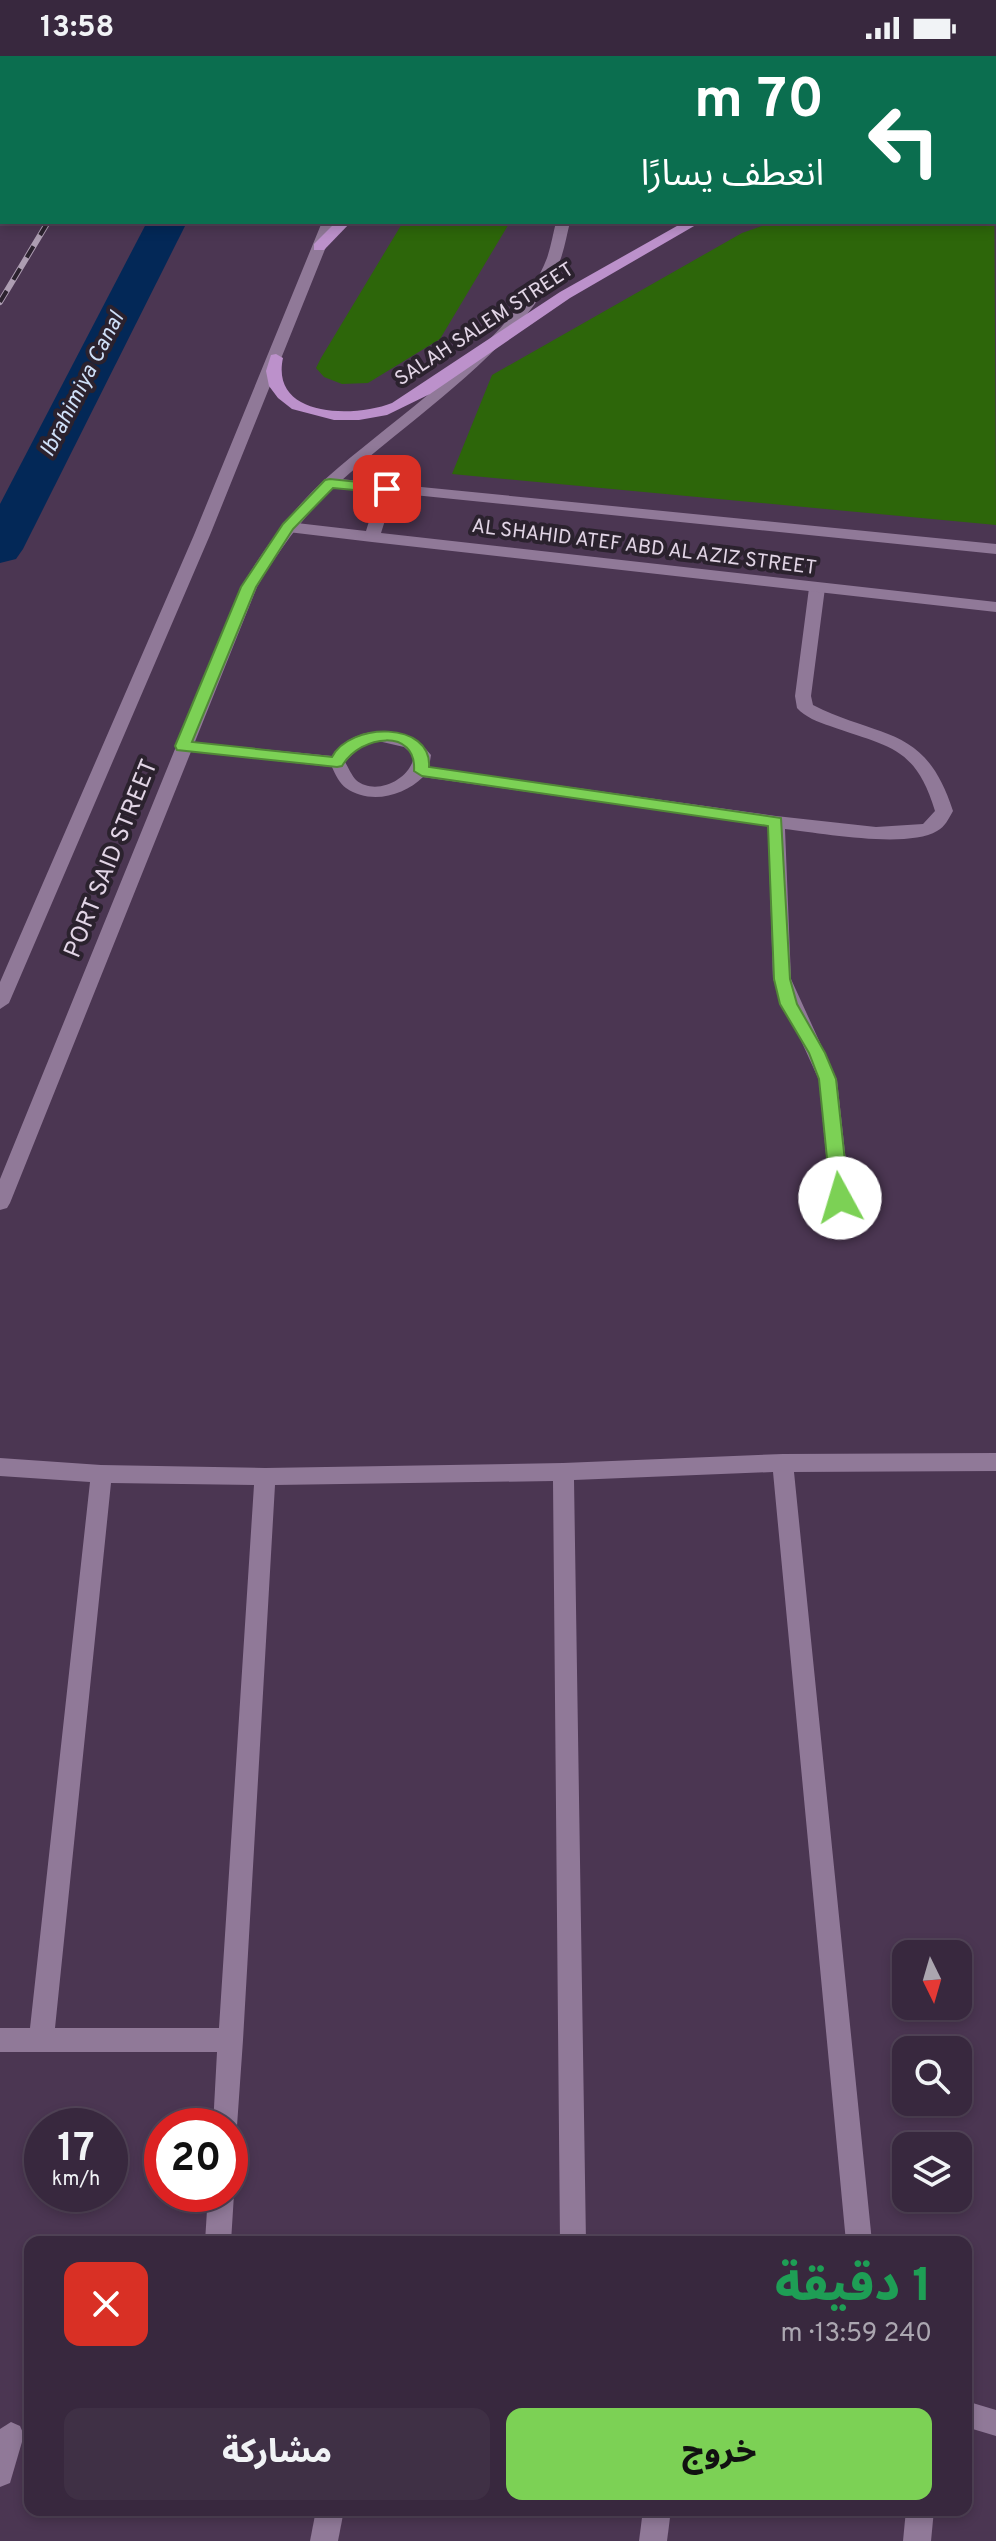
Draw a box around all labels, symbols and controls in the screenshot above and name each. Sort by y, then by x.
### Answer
text: 13:58 [40,10,114,47]
text: 70 m [694,67,824,137]
icon: left [852,88,956,192]
text: انعطف يسارًا [641,153,824,199]
street label: SALAH SALEM STREET [391,257,579,393]
water label: Ibrahimiya Canal [35,307,132,462]
pin [353,455,421,523]
icon: arrive [365,467,409,511]
street label: AL SHAHID ATEF ABD AL AZIZ STREET [470,514,818,582]
street label: PORT SAID STREET [59,755,165,963]
position arrow [798,1156,882,1240]
north arrow [892,1940,972,2020]
map controls [892,1940,972,2212]
button: search [892,2036,972,2116]
speed limit sign: 20 [144,2108,248,2212]
text: 17 [57,2125,95,2175]
button: layers [892,2132,972,2212]
text: km/h [52,2167,100,2193]
text: 1 دقيقة [775,2258,932,2318]
button: close [64,2262,148,2346]
text: 240 m · 13:59 [781,2318,932,2351]
button: مشاركة [64,2408,490,2500]
button: خروج [506,2408,932,2500]

